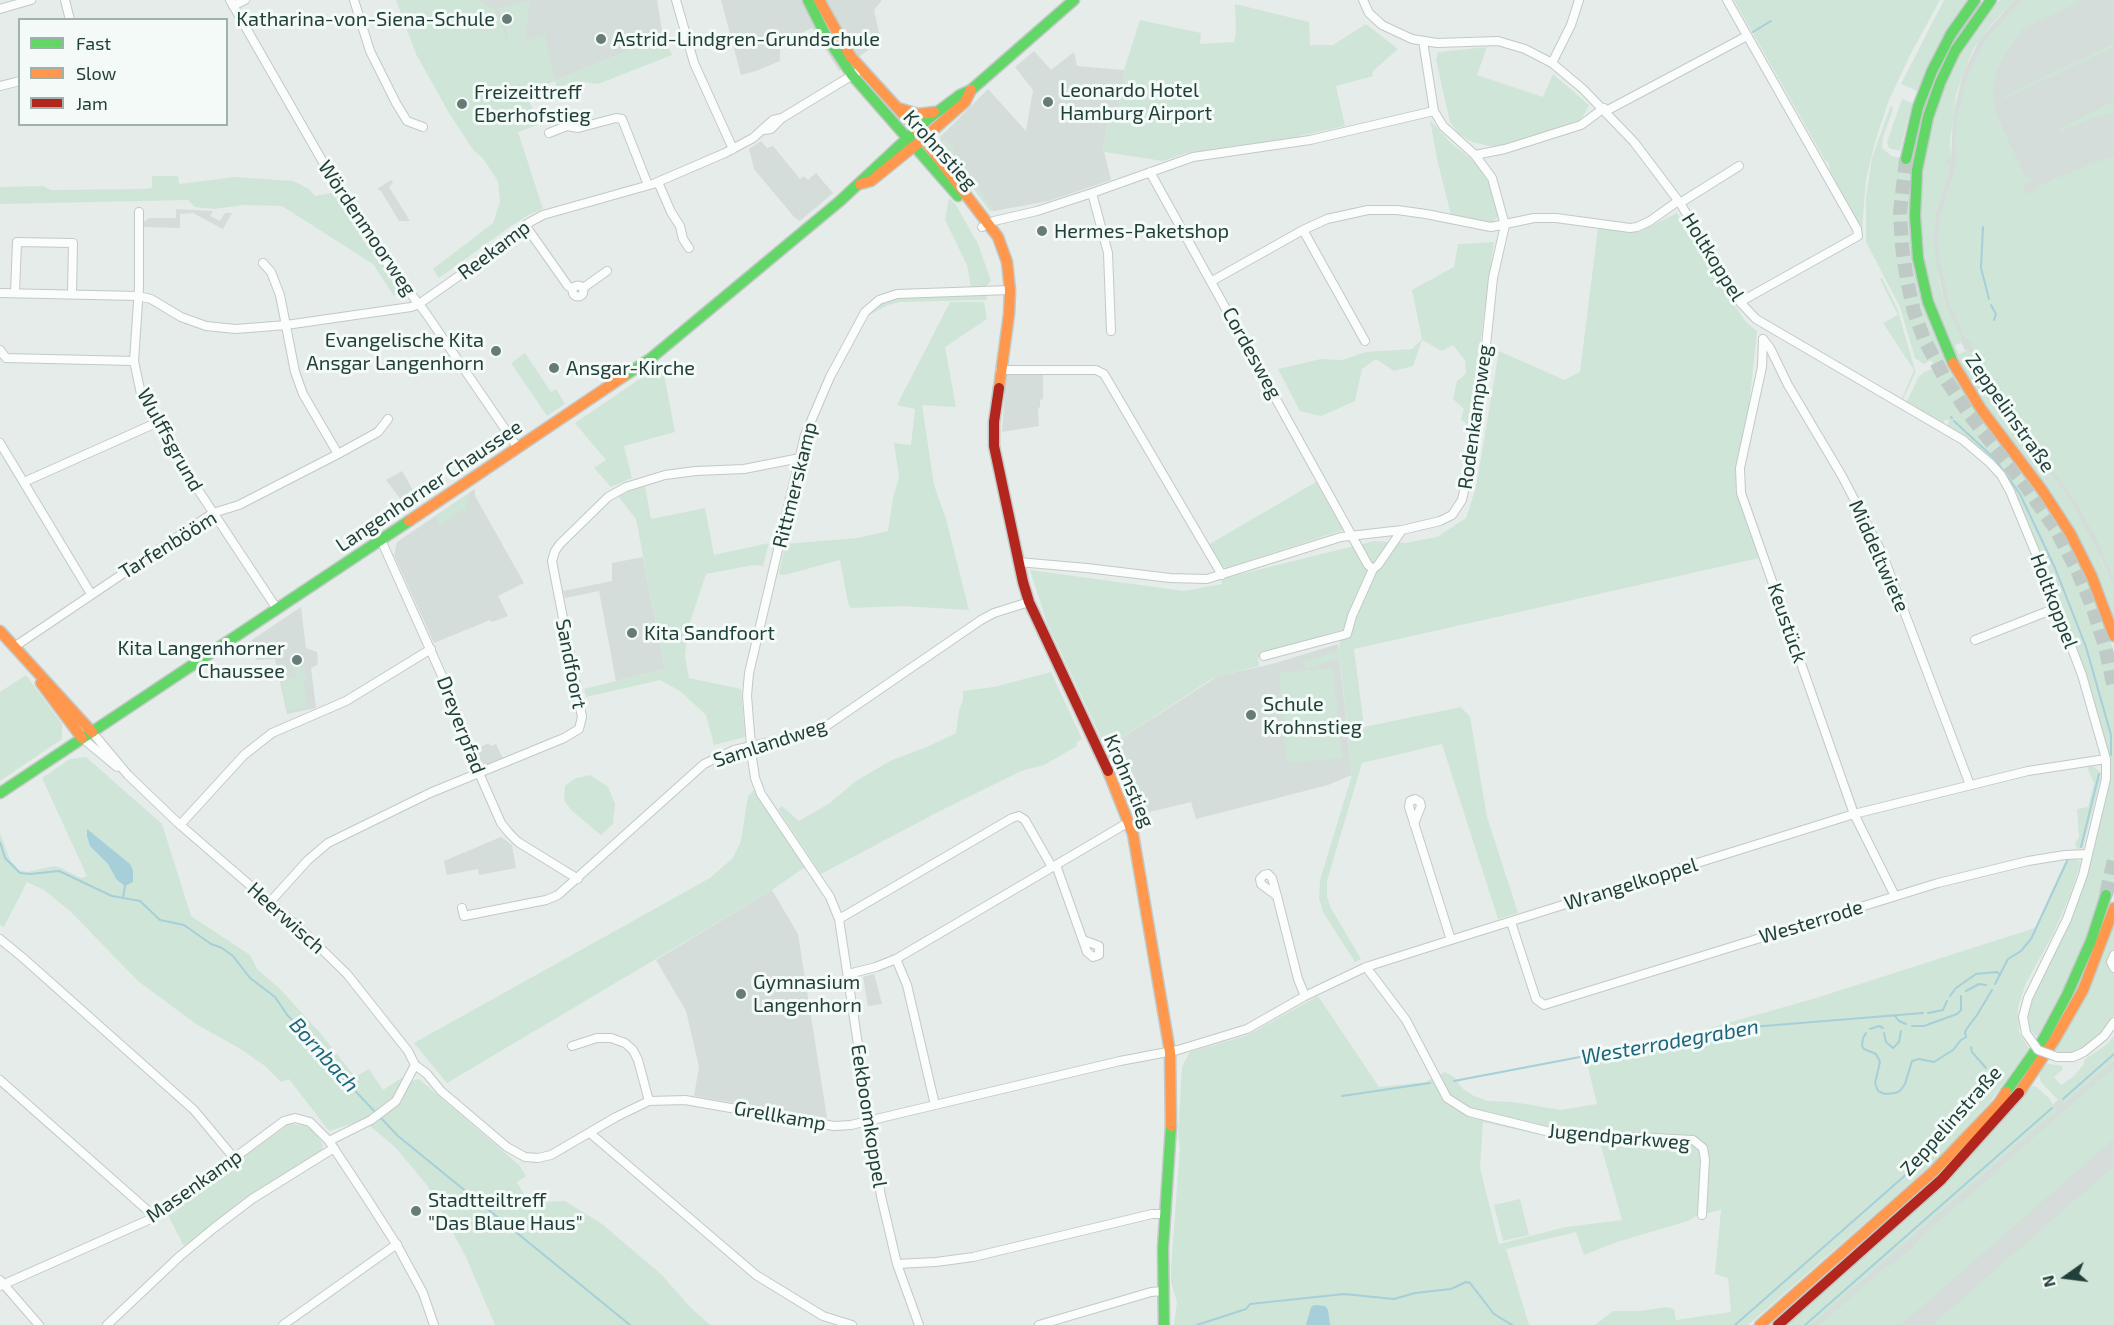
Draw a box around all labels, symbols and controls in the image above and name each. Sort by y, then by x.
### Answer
place label: Katharina-von-Siena-Schule [236,7,495,31]
marker: Katharina-von-Siena-Schule [500,12,514,26]
legend [18,18,228,126]
place label: Astrid-Lindgren-Grundschule [613,27,880,51]
text: Fast [76,32,111,54]
marker: Astrid-Lindgren-Grundschule [594,32,608,46]
text: Slow [76,62,116,84]
place label: Leonardo Hotel Hamburg Airport [1060,78,1212,125]
place label: Freizeittreff Eberhofstieg [474,80,591,127]
text: Jam [76,92,108,114]
marker: Leonardo Hotel Hamburg Airport [1041,95,1055,109]
marker: Freizeittreff Eberhofstieg [455,97,469,111]
street label: Krohnstieg [898,105,982,195]
street label: Wördenmoorweg [313,156,421,300]
street label: Holtkoppel [1677,209,1749,305]
street label: Reekamp [453,215,535,285]
place label: Hermes-Paketshop [1054,219,1229,243]
marker: Hermes-Paketshop [1035,224,1049,238]
street label: Cordesweg [1217,303,1287,403]
place label: Evangelische Kita Ansgar Langenhorn [306,328,484,375]
street label: Rodenkampweg [1453,343,1497,491]
marker: Evangelische Kita Ansgar Langenhorn [489,344,503,358]
street label: Zeppelinstraße [1960,349,2060,477]
place label: Ansgar-Kirche [566,356,695,380]
marker: Ansgar-Kirche [547,361,561,375]
street label: Wulffsgrund [132,384,208,496]
street label: Langenhorner Chaussee [331,415,527,557]
street label: Rittmerskamp [768,419,822,551]
street label: Middeltwiete [1844,496,1914,616]
street label: Tarfenbööm [115,506,221,584]
street label: Holtkoppel [2025,550,2083,652]
street label: Keustück [1762,580,1812,666]
street label: Sandfoort [551,617,591,711]
place label: Kita Sandfoort [644,621,775,645]
marker: Kita Sandfoort [625,626,639,640]
place label: Kita Langenhorner Chaussee [117,636,285,683]
marker: Kita Langenhorner Chaussee [290,653,304,667]
street label: Dreyerpfad [431,673,491,777]
place label: Schule Krohnstieg [1263,692,1362,739]
marker: Schule Krohnstieg [1244,708,1258,722]
street label: Samlandweg [710,713,830,773]
street label: Krohnstieg [1099,731,1159,831]
street label: Wrangelkoppel [1561,852,1701,916]
street label: Heerwisch [242,877,330,959]
street label: Westerrode [1756,895,1866,949]
place label: Gymnasium Langenhorn [753,970,862,1017]
marker: Gymnasium Langenhorn [734,987,748,1001]
water label: Bornbach [284,1013,364,1097]
water label: Westerrodegraben [1579,1014,1761,1070]
street label: Eekboomkoppel [846,1043,892,1189]
street label: Zeppelinstraße [1895,1061,2007,1181]
street label: Grellkamp [732,1096,828,1136]
street label: Jugendparkweg [1547,1119,1691,1155]
street label: Masenkamp [142,1144,246,1228]
place label: Stadtteiltreff "Das Blaue Haus" [428,1188,583,1235]
marker: Stadtteiltreff "Das Blaue Haus" [409,1204,423,1218]
north arrow [2036,1247,2096,1307]
text: N [2037,1274,2059,1289]

